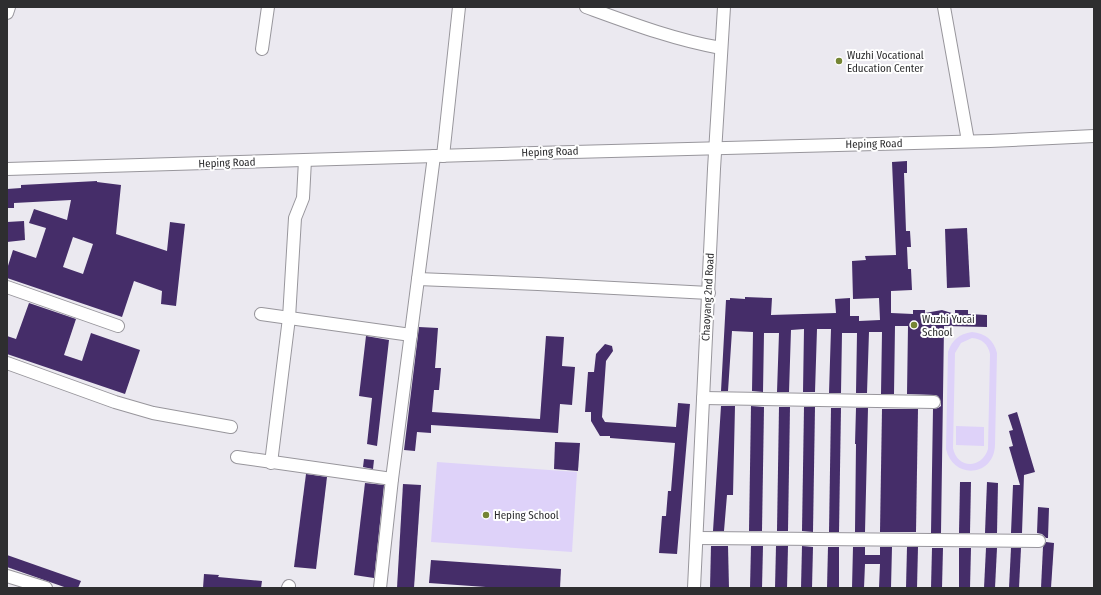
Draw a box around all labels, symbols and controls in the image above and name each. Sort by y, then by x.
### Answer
place label: Wuzhi Vocational Education Center [847,49,924,75]
marker: Wuzhi Vocational Education Center [834,56,844,66]
street label: Heping Road [845,137,903,151]
street label: Heping Road [521,145,579,159]
street label: Heping Road [198,156,256,170]
street label: Chaoyang 2nd Road [699,253,717,341]
place label: Wuzhi Yucai School [922,313,975,339]
marker: Wuzhi Yucai School [909,320,919,330]
place label: Heping School [494,509,559,522]
marker: Heping School [481,510,491,520]

